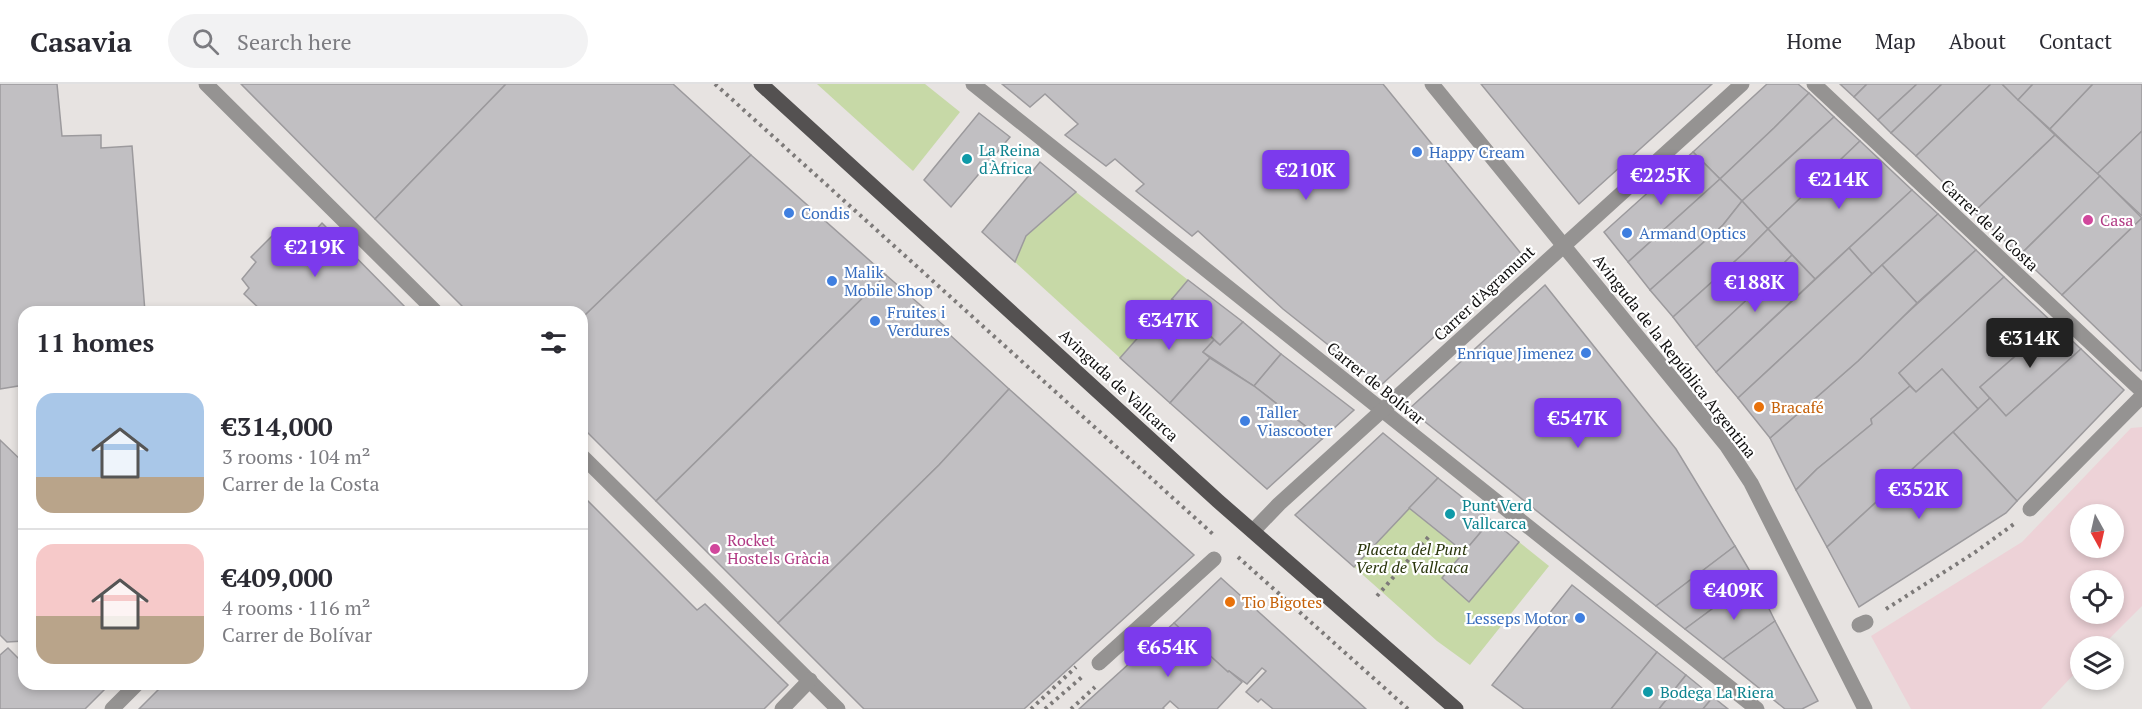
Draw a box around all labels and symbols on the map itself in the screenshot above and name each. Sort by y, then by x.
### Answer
place label: La Reina d'Àfrica [979,139,1040,179]
place label: Happy Cream [1429,141,1525,163]
marker: Happy Cream [1410,145,1424,159]
pin: €210K [1264,150,1348,201]
marker: La Reina d'Àfrica [960,152,974,166]
pin: €225K [1619,155,1703,206]
pin: €214K [1797,159,1881,210]
street label: Carrer de la Costa [1936,174,2044,276]
place label: Condis [801,202,850,224]
marker: Condis [782,206,796,220]
place label: Casa [2100,209,2133,231]
marker: Casa [2081,213,2095,227]
place label: Armand Optics [1639,222,1746,244]
marker: Armand Optics [1620,226,1634,240]
pin: €219K [273,227,357,278]
street label: Carrer d'Agramunt [1429,240,1539,346]
street label: Avinguda de la República Argentina [1588,249,1762,463]
place label: Malik Mobile Shop [844,261,933,301]
pin: €188K [1713,262,1797,313]
marker: Malik Mobile Shop [825,274,839,288]
pin: €347K [1127,300,1211,351]
place label: Fruites i Verdures [887,301,950,341]
marker: Fruites i Verdures [868,314,882,328]
pin: €314K [1988,318,2072,369]
street label: Avinguda de Vallcarca [1055,324,1183,446]
street label: Carrer de Bolívar [1322,337,1430,430]
place label: Enrique Jimenez [1457,342,1574,364]
marker: Enrique Jimenez [1579,346,1593,360]
place label: Bracafé [1771,396,1824,418]
pin: €547K [1536,398,1620,449]
marker: Bracafé [1752,400,1766,414]
place label: Taller Viascooter [1257,401,1333,441]
marker: Taller Viascooter [1238,414,1252,428]
pin: €352K [1877,469,1961,520]
place label: Punt Verd Vallcarca [1462,494,1532,534]
north arrow [2070,504,2124,558]
marker: Punt Verd Vallcarca [1443,507,1457,521]
place label: Rocket Hostels Gràcia [727,529,830,569]
park label: Placeta del Punt Verd de Vallcaca [1355,538,1469,578]
marker: Rocket Hostels Gràcia [708,542,722,556]
pin: €409K [1692,570,1776,621]
place label: Tio Bigotes [1242,591,1322,613]
marker: Tio Bigotes [1223,595,1237,609]
place label: Lesseps Motor [1466,607,1569,629]
marker: Lesseps Motor [1573,611,1587,625]
pin: €654K [1126,627,1210,678]
place label: Bodega La Riera [1660,681,1774,703]
marker: Bodega La Riera [1641,685,1655,699]

